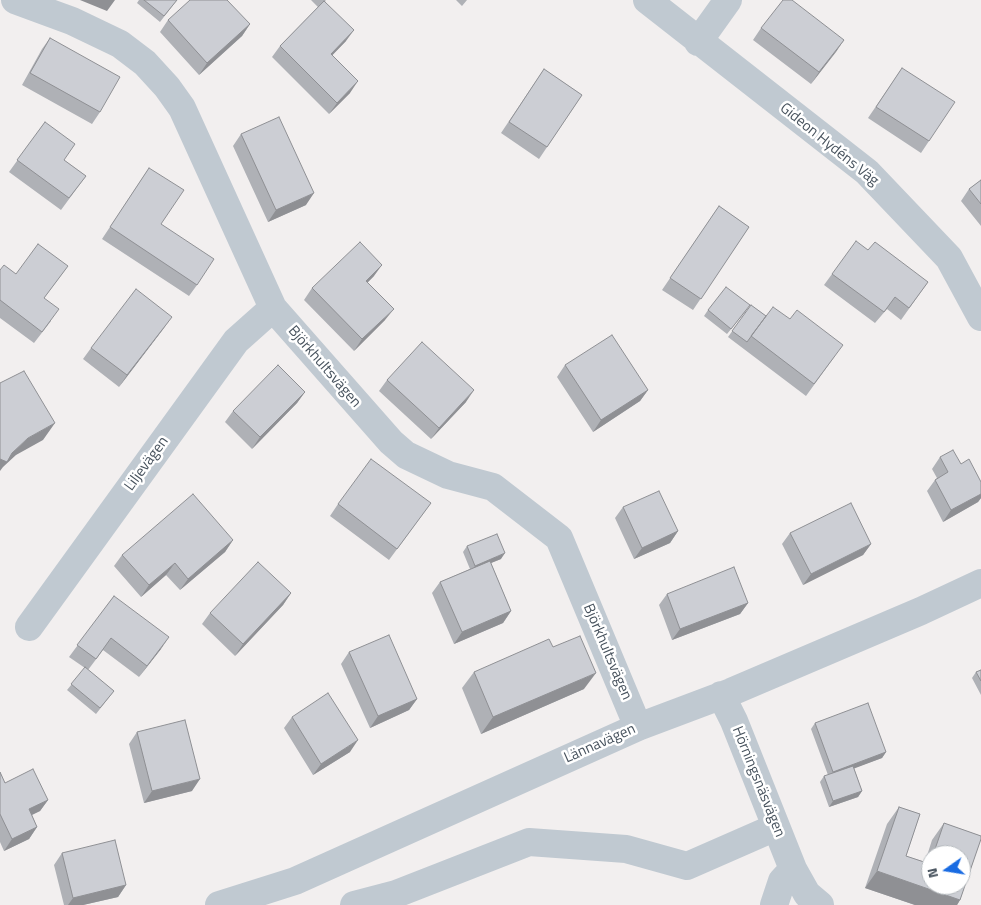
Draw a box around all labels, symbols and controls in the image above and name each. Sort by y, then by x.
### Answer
street label: Gideon Hydéns Väg [776,100,882,190]
street label: Björkhultsvägen [284,322,364,412]
street label: Liljevägen [121,433,173,495]
street label: Björkhultsvägen [579,601,635,703]
street label: Lännavägen [562,720,638,768]
street label: Hörningsnäsvägen [728,724,788,840]
north arrow [921,845,971,895]
text: N [921,866,943,880]

